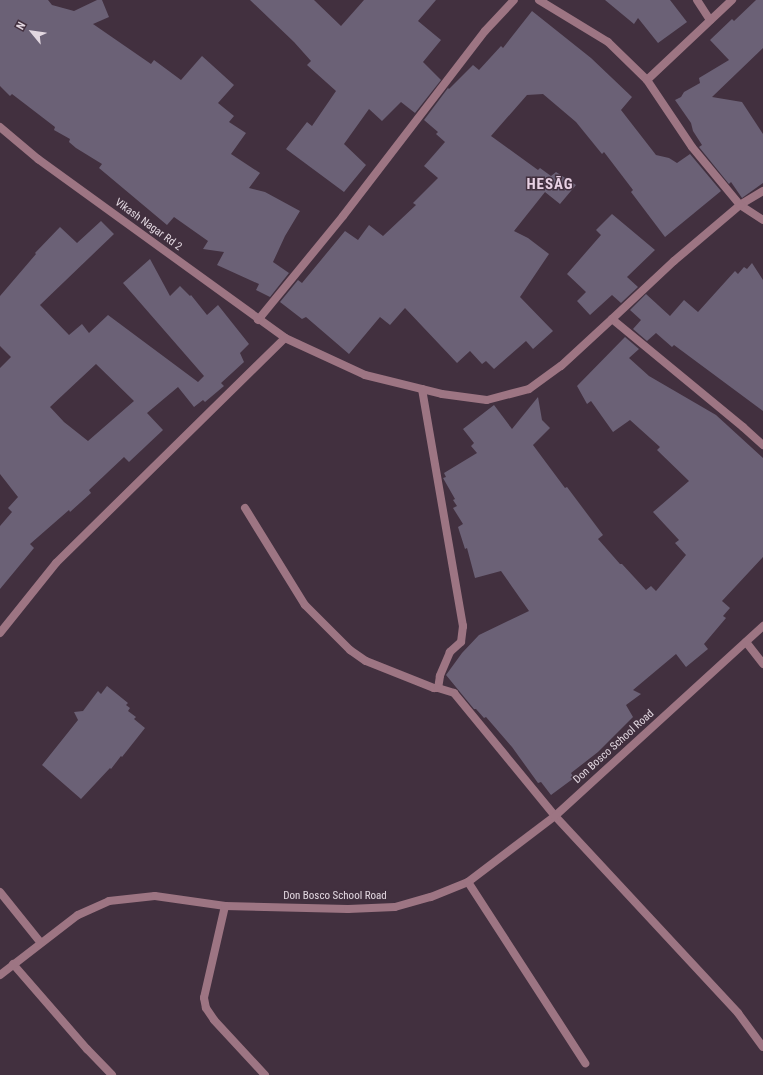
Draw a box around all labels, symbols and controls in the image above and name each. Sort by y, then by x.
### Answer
north arrow [12,12,52,52]
text: N [14,20,28,32]
district label: HESĀG [526,176,574,194]
street label: Vikash Nagar Rd 2 [112,196,184,254]
street label: Don Bosco School Road [571,707,657,787]
street label: Don Bosco School Road [283,889,387,903]

